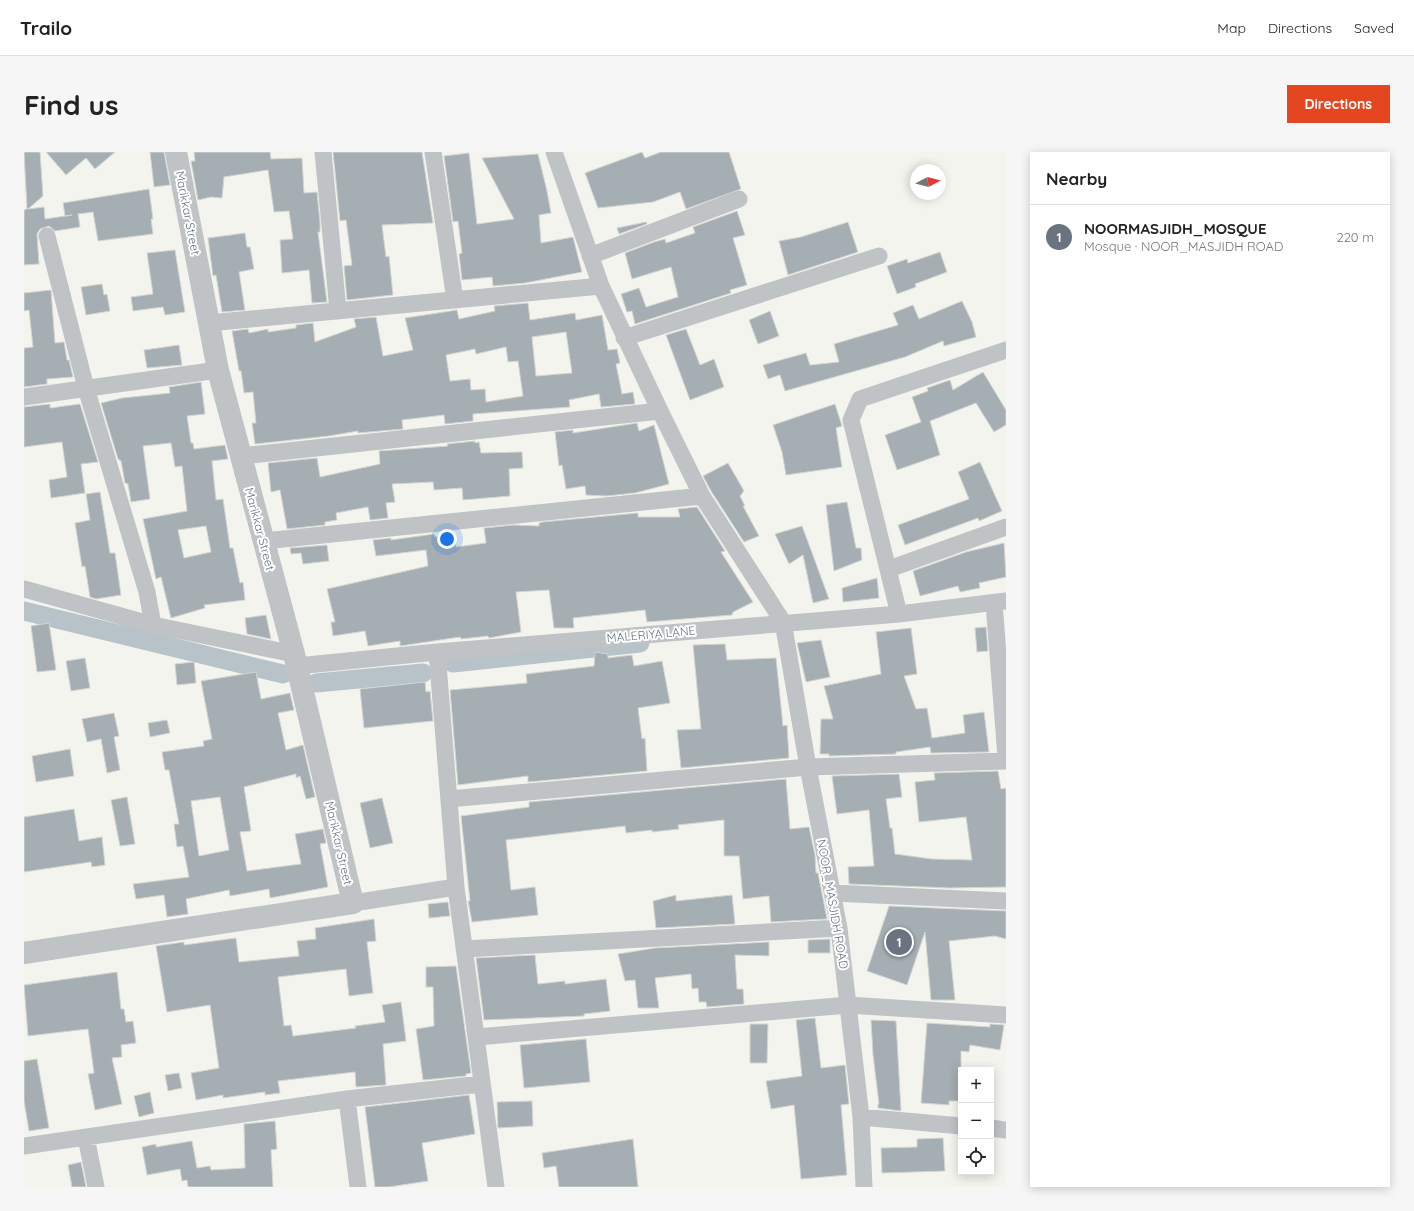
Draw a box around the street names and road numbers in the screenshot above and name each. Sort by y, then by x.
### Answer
street label: Marikkar Street [173,170,203,256]
street label: Marikkar Street [242,486,278,572]
street label: MALERIYA LANE [606,623,696,645]
street label: Marikkar Street [322,800,356,886]
street label: NOOR_MASJIDH ROAD [814,838,852,970]

